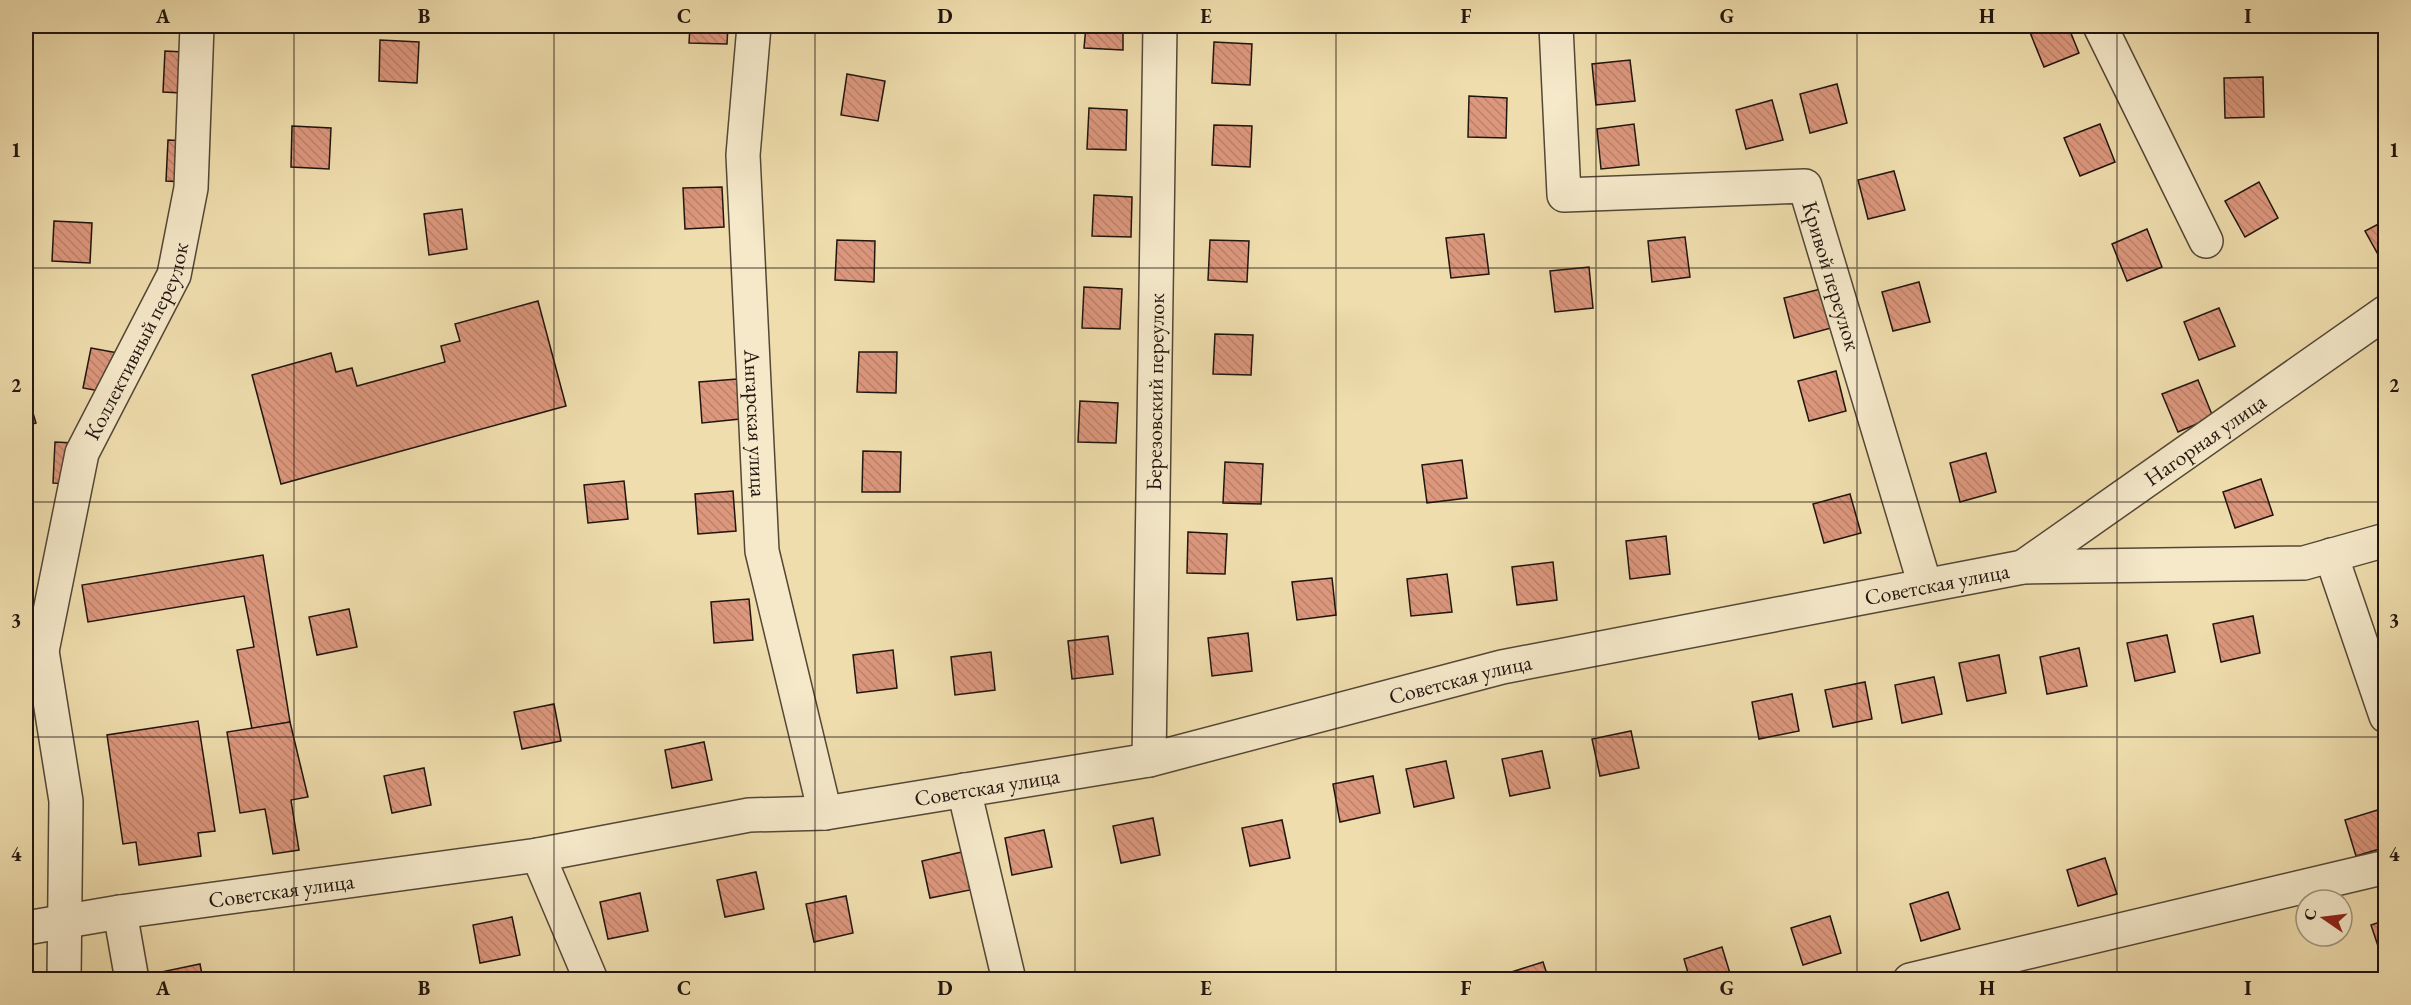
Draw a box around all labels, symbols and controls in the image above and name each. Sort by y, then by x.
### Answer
text: A [155,3,171,29]
text: B [418,3,430,29]
text: C [677,3,691,29]
text: D [937,3,953,29]
text: E [1200,3,1212,29]
text: F [1461,3,1472,29]
text: G [1720,3,1734,29]
text: H [1979,3,1995,29]
text: I [2244,3,2252,29]
text: 1 [11,137,21,163]
text: 1 [2389,137,2399,163]
street label: Кривой переулок [1795,198,1868,354]
street label: Коллективный переулок [77,240,195,445]
street label: Березовский переулок [1139,292,1171,491]
street label: Ангарская улица [737,348,773,498]
text: 2 [11,372,22,398]
text: 2 [2389,372,2400,398]
street label: Нагорная улица [2138,387,2272,493]
street label: Советская улица [1862,556,2012,612]
text: 3 [11,607,21,633]
text: 3 [2389,607,2399,633]
street label: Советская улица [1386,648,1535,711]
street label: Советская улица [912,761,1062,813]
text: 4 [11,841,22,867]
text: 4 [2389,841,2400,867]
street label: Советская улица [207,866,356,915]
north arrow [2294,888,2354,948]
text: С [2298,906,2321,923]
text: A [155,975,171,1001]
text: B [418,975,430,1001]
text: C [677,975,691,1001]
text: D [937,975,953,1001]
text: E [1200,975,1212,1001]
text: F [1461,975,1472,1001]
text: G [1720,975,1734,1001]
text: H [1979,975,1995,1001]
text: I [2244,975,2252,1001]

